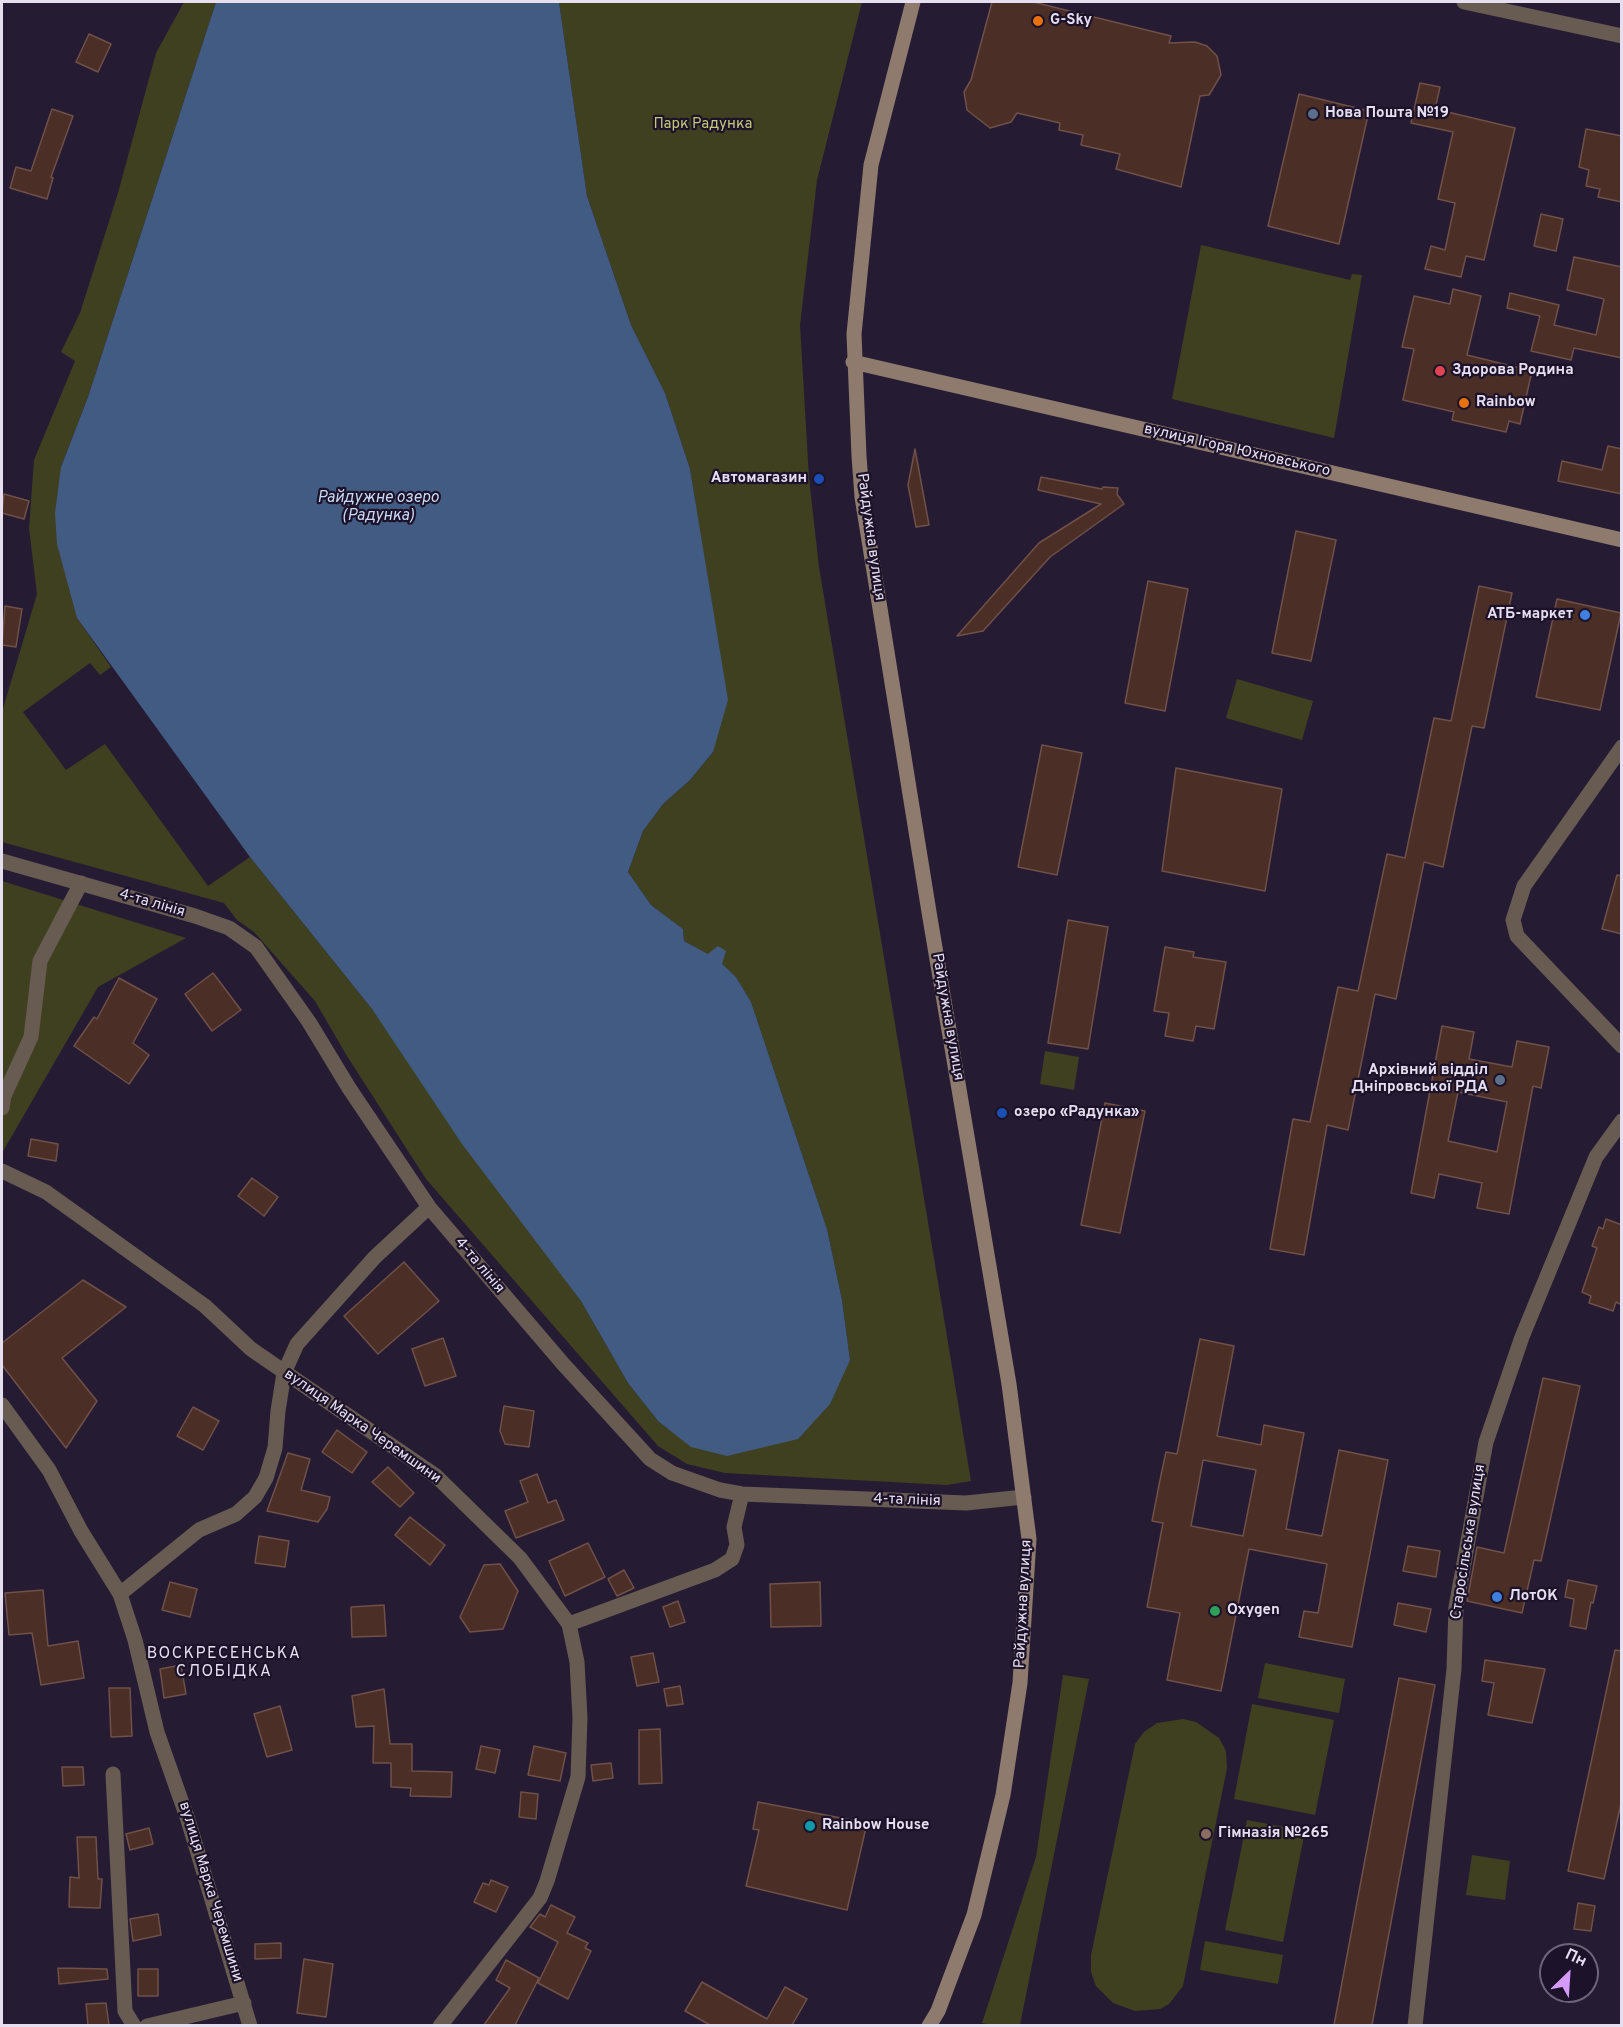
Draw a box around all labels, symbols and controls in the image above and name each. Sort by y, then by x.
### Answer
place label: G-Sky [1050,12,1092,30]
marker: G-Sky [1031,14,1045,28]
place label: Нова Пошта №19 [1325,105,1449,123]
marker: Нова Пошта №19 [1306,107,1320,121]
park label: Парк Радунка [654,116,752,134]
place label: Здорова Родина [1452,362,1574,380]
marker: Здорова Родина [1433,364,1447,378]
place label: Rainbow [1476,394,1536,412]
marker: Rainbow [1457,396,1471,410]
street label: вулиця Ігоря Юхновського [1142,421,1332,481]
place label: Автомагазин [711,470,807,488]
marker: Автомагазин [812,472,826,486]
street label: Райдужна вулиця [852,472,888,602]
water label: Райдужне озеро (Радунка) [317,489,439,527]
place label: АТБ-маркет [1487,606,1573,624]
marker: АТБ-маркет [1578,608,1592,622]
street label: 4-та лінія [117,886,187,922]
street label: Райдужна вулиця [927,952,967,1082]
place label: Архівний відділ Дніпровської РДА [1351,1062,1488,1097]
marker: Архівний відділ Дніпровської РДА [1493,1073,1507,1087]
place label: озеро «Радунка» [1014,1104,1139,1122]
marker: озеро «Радунка» [995,1106,1009,1120]
street label: 4-та лінія [450,1234,508,1298]
street label: вулиця Марка Черемшини [280,1366,444,1488]
street label: Старосільська вулиця [1448,1463,1490,1621]
street label: 4-та лінія [873,1491,941,1511]
street label: Райдужна вулиця [1012,1539,1036,1669]
place label: ЛотОК [1509,1588,1558,1606]
marker: ЛотОК [1490,1590,1504,1604]
place label: Oxygen [1227,1602,1280,1620]
marker: Oxygen [1208,1604,1222,1618]
district label: ВОСКРЕСЕНСЬКА СЛОБІДКА [147,1645,301,1683]
street label: вулиця Марка Черемшини [174,1800,246,1984]
place label: Rainbow House [822,1817,929,1835]
marker: Rainbow House [803,1819,817,1833]
place label: Гімназія №265 [1218,1825,1329,1843]
marker: Гімназія №265 [1199,1827,1213,1841]
north arrow [1539,1943,1599,2003]
text: Пн [1562,1945,1590,1972]

